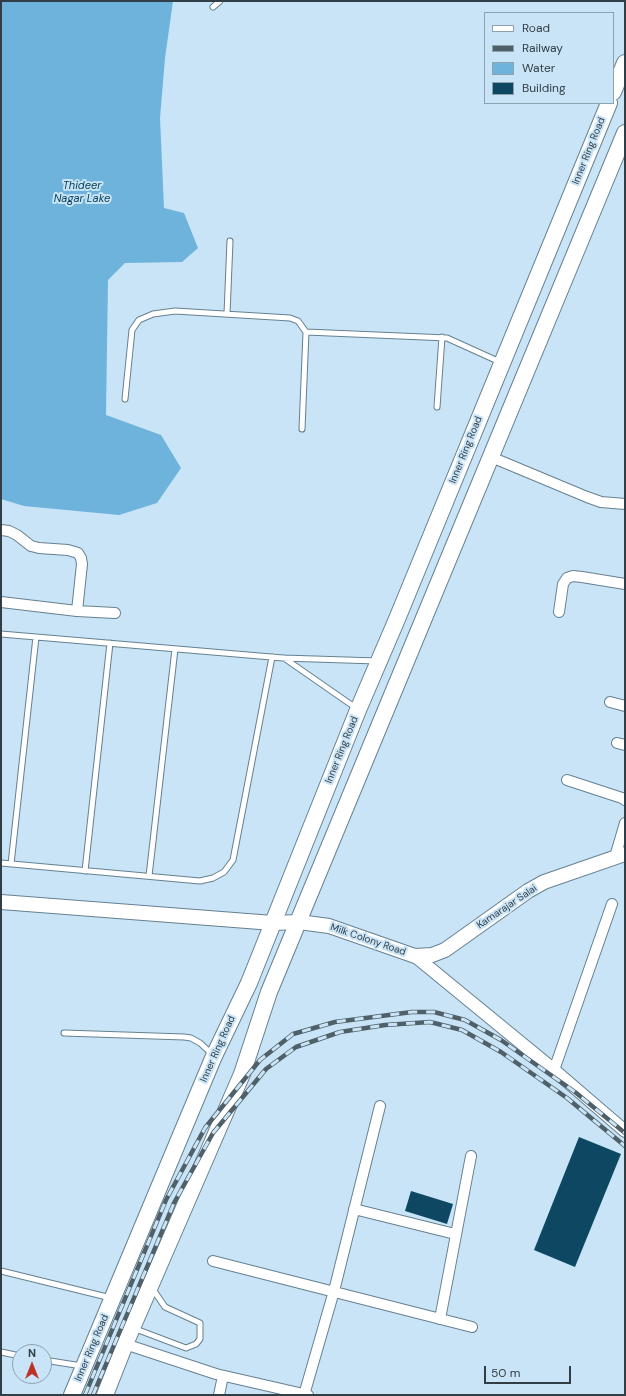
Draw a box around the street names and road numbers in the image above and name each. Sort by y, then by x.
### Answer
street label: Inner Ring Road [570,116,608,186]
street label: Inner Ring Road [447,415,485,485]
street label: Inner Ring Road [323,715,361,785]
street label: Kamarajar Salai [475,882,539,932]
street label: Milk Colony Road [329,921,407,959]
street label: Inner Ring Road [198,1014,238,1084]
street label: Inner Ring Road [73,1313,111,1383]

